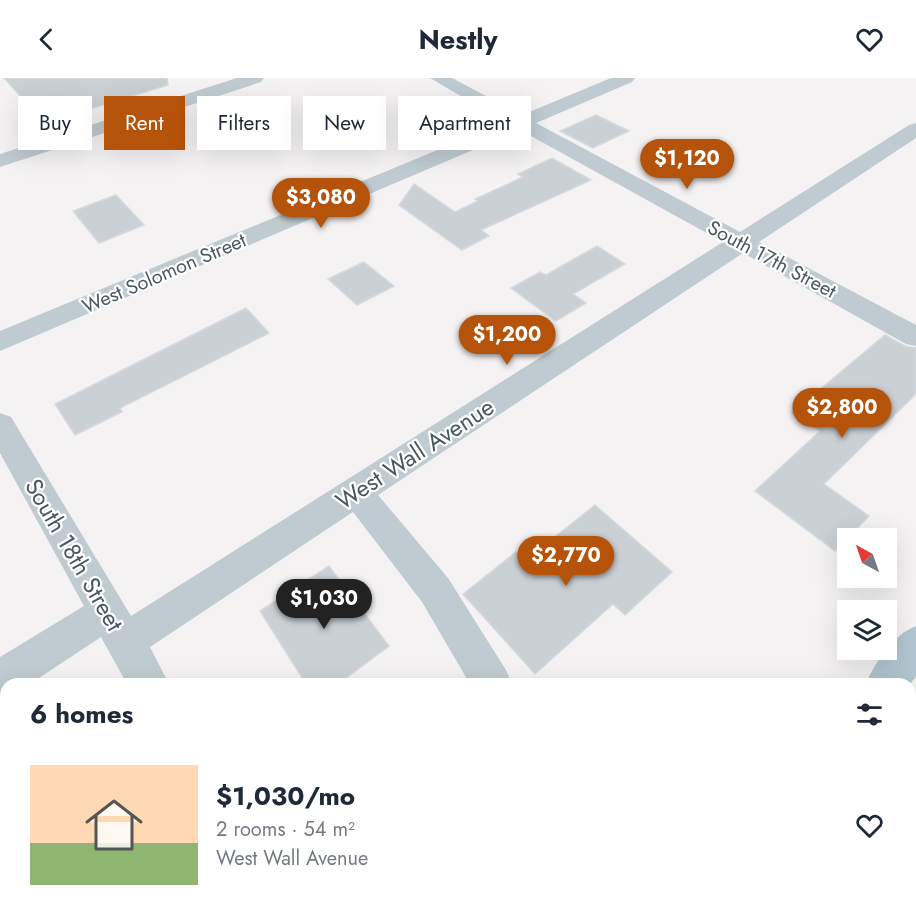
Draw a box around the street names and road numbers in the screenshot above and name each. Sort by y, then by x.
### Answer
street label: South 17th Street [702,213,842,306]
street label: West Solomon Street [78,226,251,321]
street label: West Wall Avenue [329,389,501,518]
street label: South 18th Street [16,472,132,638]

